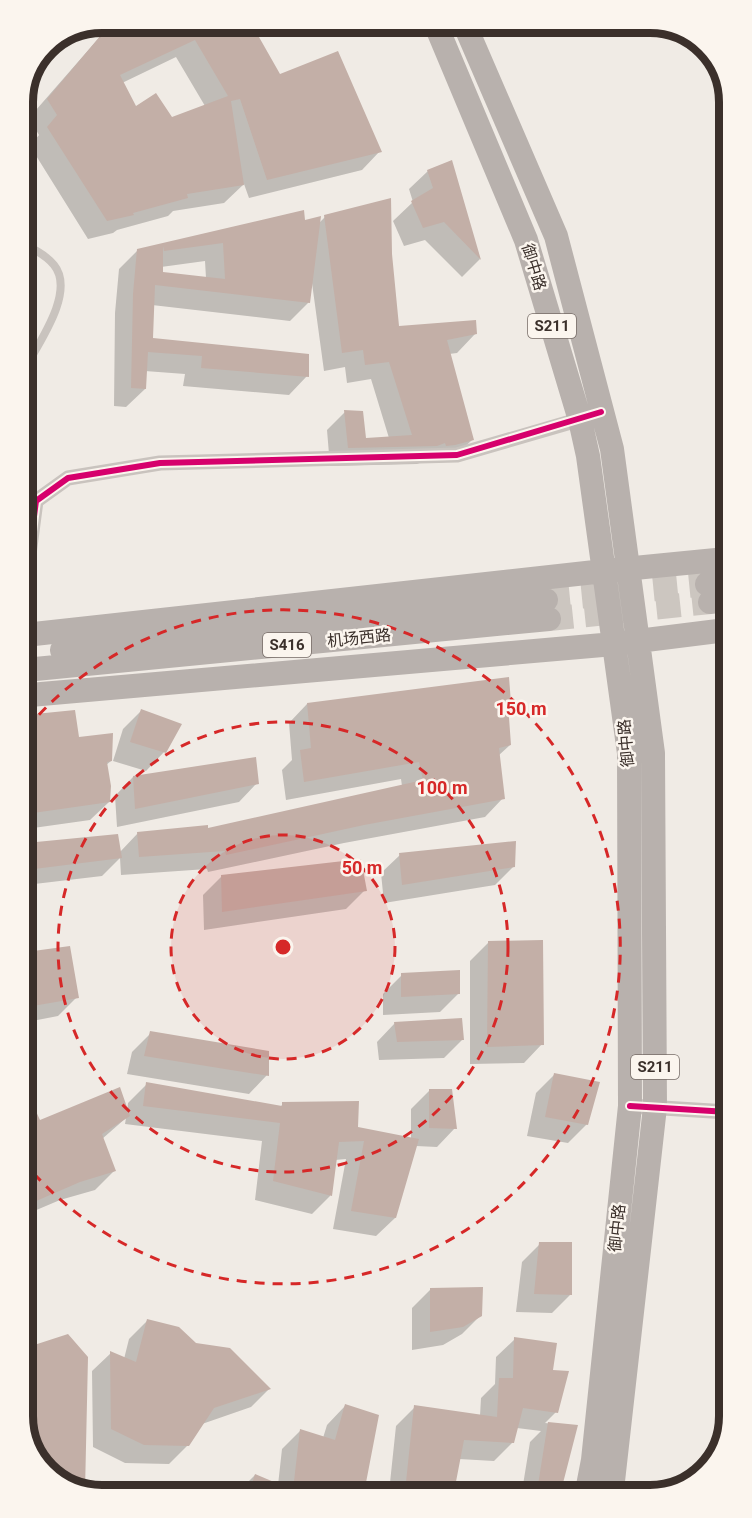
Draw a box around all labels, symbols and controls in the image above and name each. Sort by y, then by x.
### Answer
street label: 御中路 [518,241,550,293]
road number: S211 [528,314,576,338]
street label: 机场西路 [326,625,392,651]
road number: S416 [263,633,311,657]
text: 150 m [495,698,547,719]
street label: 御中路 [614,718,638,768]
text: 100 m [416,777,468,798]
text: 50 m [342,857,382,878]
centre of rings [273,937,293,957]
road number: S211 [631,1055,679,1079]
street label: 御中路 [605,1203,629,1253]

